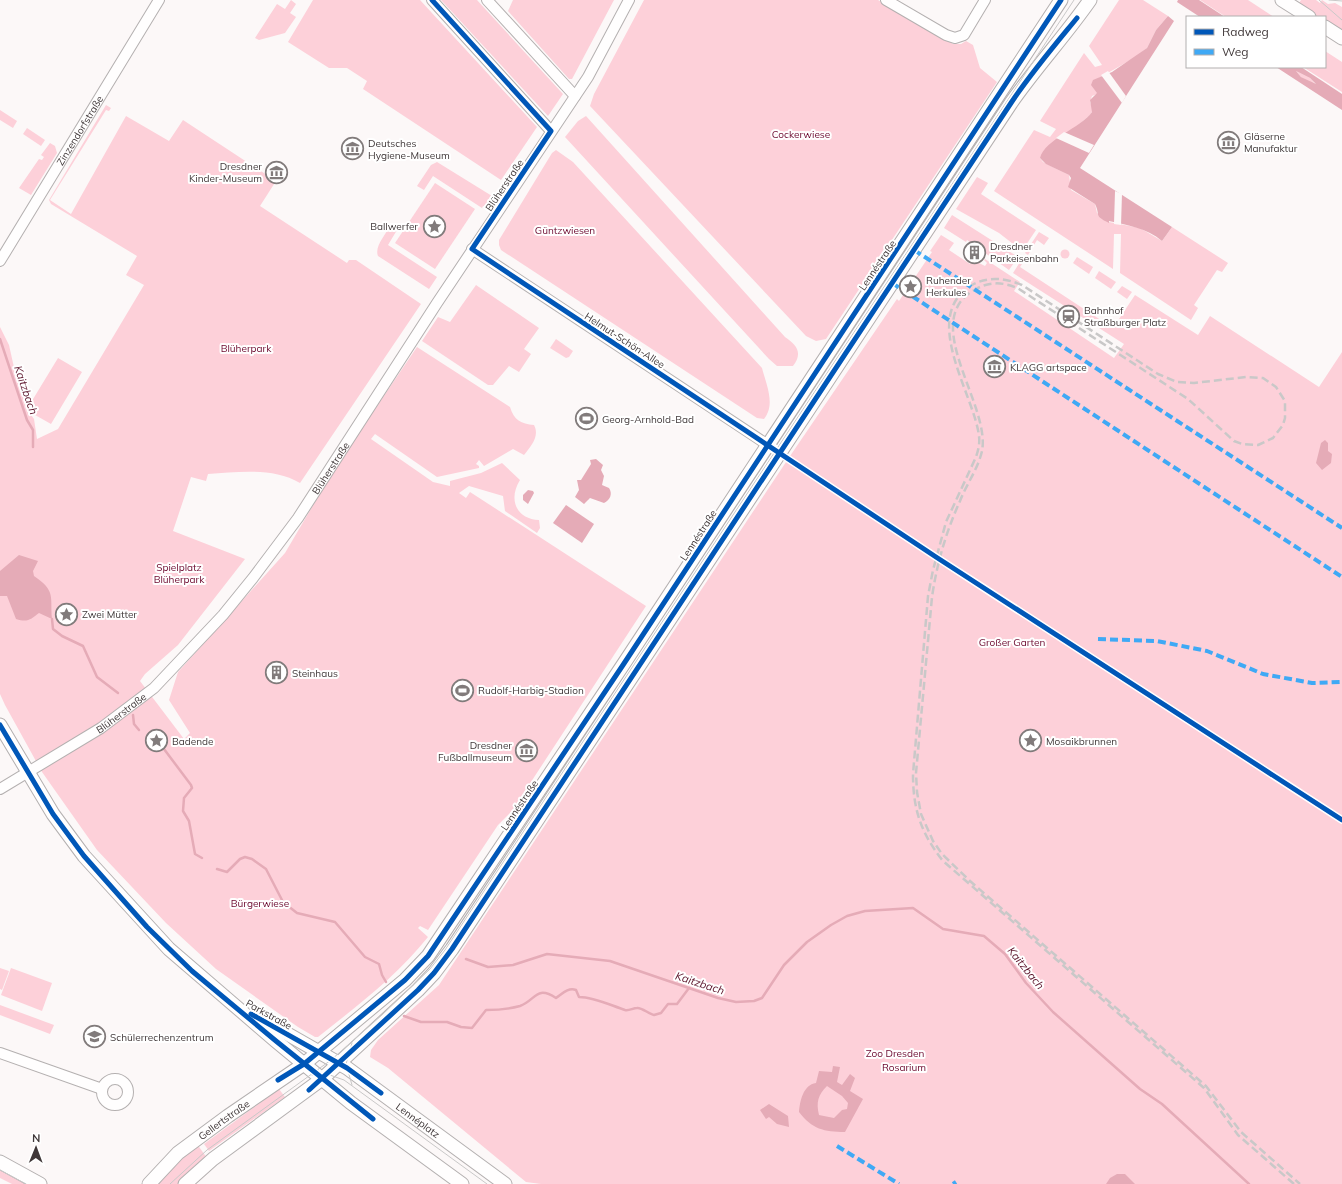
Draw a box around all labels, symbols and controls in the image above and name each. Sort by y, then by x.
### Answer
legend [1186,16,1326,68]
text: Radweg [1222,24,1269,39]
text: Weg [1222,44,1248,59]
street label: Zinzendorfstraße [54,93,106,168]
park label: Cockerwiese [772,128,830,141]
museum icon: Gläserne Manufaktur [1216,129,1242,155]
place label: Gläserne Manufaktur [1244,130,1298,155]
museum icon: Deutsches Hygiene-Museum [339,136,365,162]
place label: Deutsches Hygiene-Museum [368,137,450,162]
street label: Blüherstraße [482,157,526,214]
museum icon: Dresdner Kinder-Museum [264,159,290,185]
place label: Dresdner Kinder-Museum [189,160,262,185]
place icon: Ballwerfer [421,213,447,239]
place label: Ballwerfer [370,220,418,233]
park label: Güntzwiesen [535,224,595,237]
street label: Lennéstraße [856,238,899,293]
building icon: Dresdner Parkeisenbahn [961,239,987,265]
place label: Dresdner Parkeisenbahn [990,240,1059,265]
place icon: Ruhender Herkules [898,273,924,299]
place label: Ruhender Herkules [926,274,971,299]
station icon: Bahnhof Straßburger Platz [1056,303,1082,329]
place label: Bahnhof Straßburger Platz [1084,304,1166,329]
street label: Helmut-Schön-Allee [582,310,667,371]
park label: Blüherpark [221,342,272,355]
museum icon: KLAGG artspace [982,354,1008,380]
place label: KLAGG artspace [1010,361,1087,374]
water label: Kaitzbach [11,364,41,416]
sports icon: Georg-Arnhold-Bad [573,406,599,432]
place label: Georg-Arnhold-Bad [602,413,694,426]
street label: Blüherstraße [309,440,352,497]
street label: Lennéstraße [677,508,720,563]
park label: Spielplatz Blüherpark [154,561,205,586]
place icon: Zwei Mütter [53,601,79,627]
place label: Zwei Mütter [82,608,137,621]
park label: Großer Garten [979,636,1045,649]
building icon: Steinhaus [263,660,289,686]
place label: Steinhaus [292,667,338,680]
sports icon: Rudolf-Harbig-Stadion [450,677,476,703]
place label: Rudolf-Harbig-Stadion [478,684,584,697]
street label: Blüherstraße [94,690,149,736]
place icon: Badende [144,728,170,754]
place icon: Mosaikbrunnen [1018,728,1044,754]
place label: Badende [172,735,214,748]
place label: Mosaikbrunnen [1046,735,1117,748]
museum icon: Dresdner Fußballmuseum [514,738,540,764]
place label: Dresdner Fußballmuseum [438,739,512,764]
street label: Lennéstraße [498,778,541,833]
park label: Bürgerwiese [231,897,289,910]
water label: Kaitzbach [1005,944,1047,992]
water label: Kaitzbach [674,968,726,998]
street label: Parkstraße [243,996,294,1032]
school or university icon: Schülerrechenzentrum [81,1024,107,1050]
place label: Schülerrechenzentrum [110,1031,214,1044]
park label: Zoo Dresden [866,1047,924,1060]
park label: Rosarium [882,1061,926,1074]
street label: Gellertstraße [196,1097,252,1143]
street label: Lennéplatz [393,1100,442,1141]
north arrow [16,1128,56,1168]
text: N [32,1131,40,1145]

